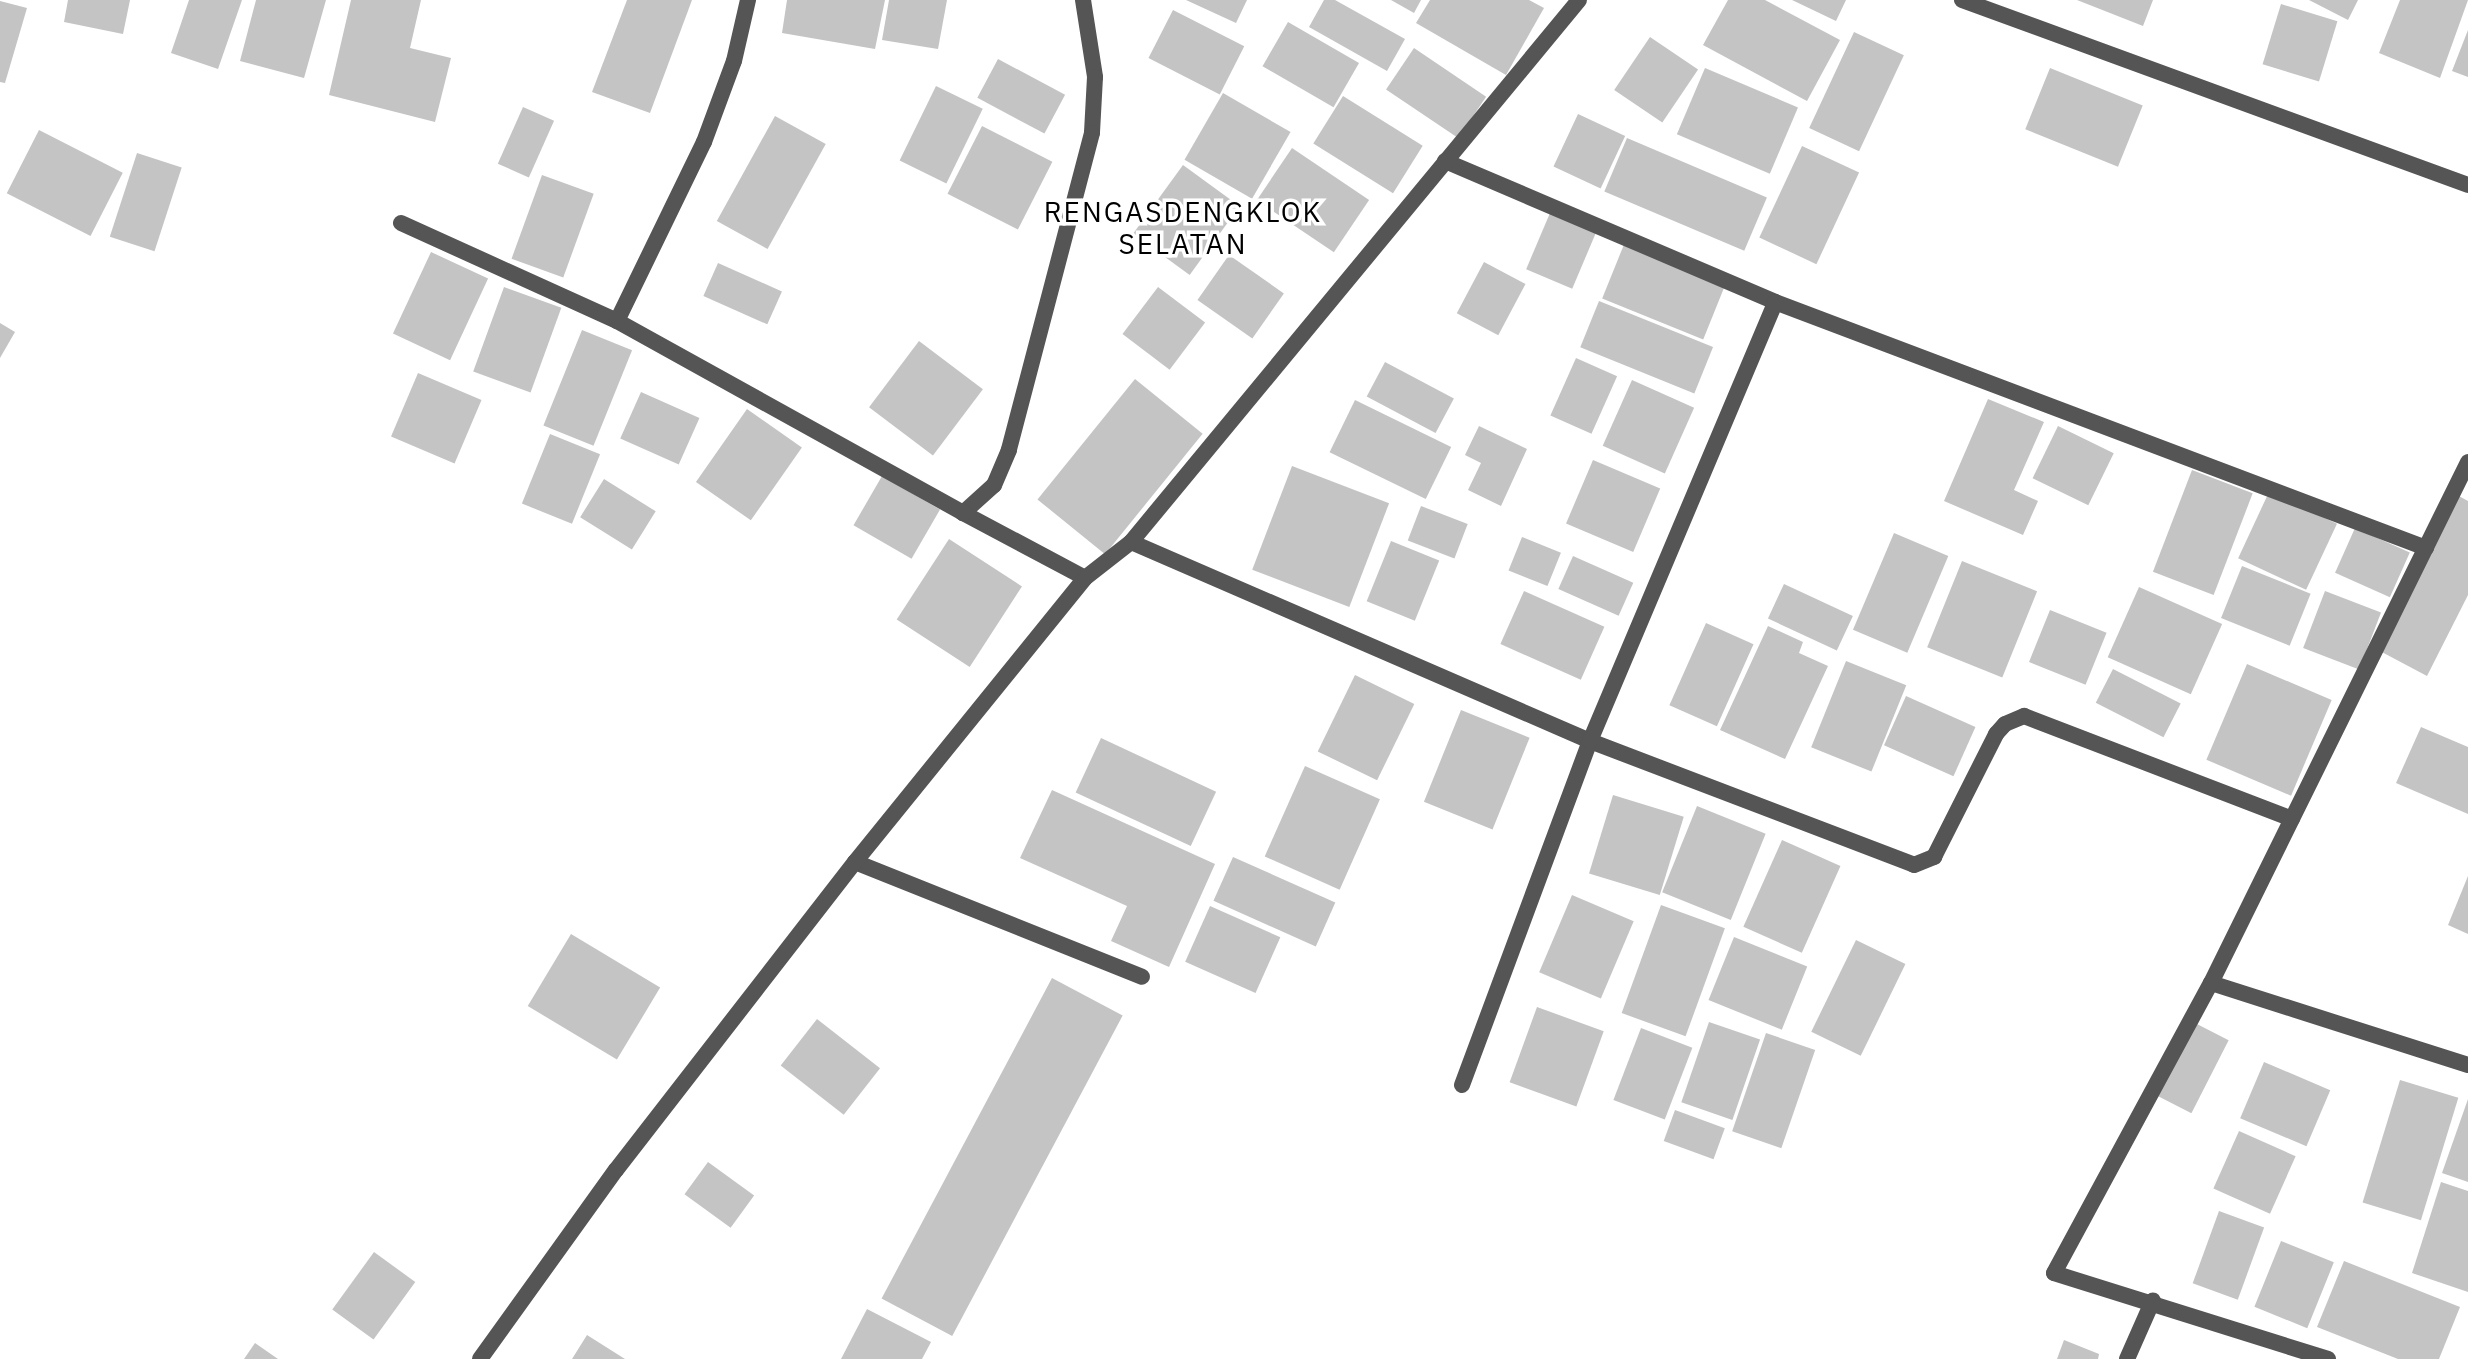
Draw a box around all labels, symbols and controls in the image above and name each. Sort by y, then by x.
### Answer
district label: RENGASDENGKLOK SELATAN [1044,195,1322,261]

